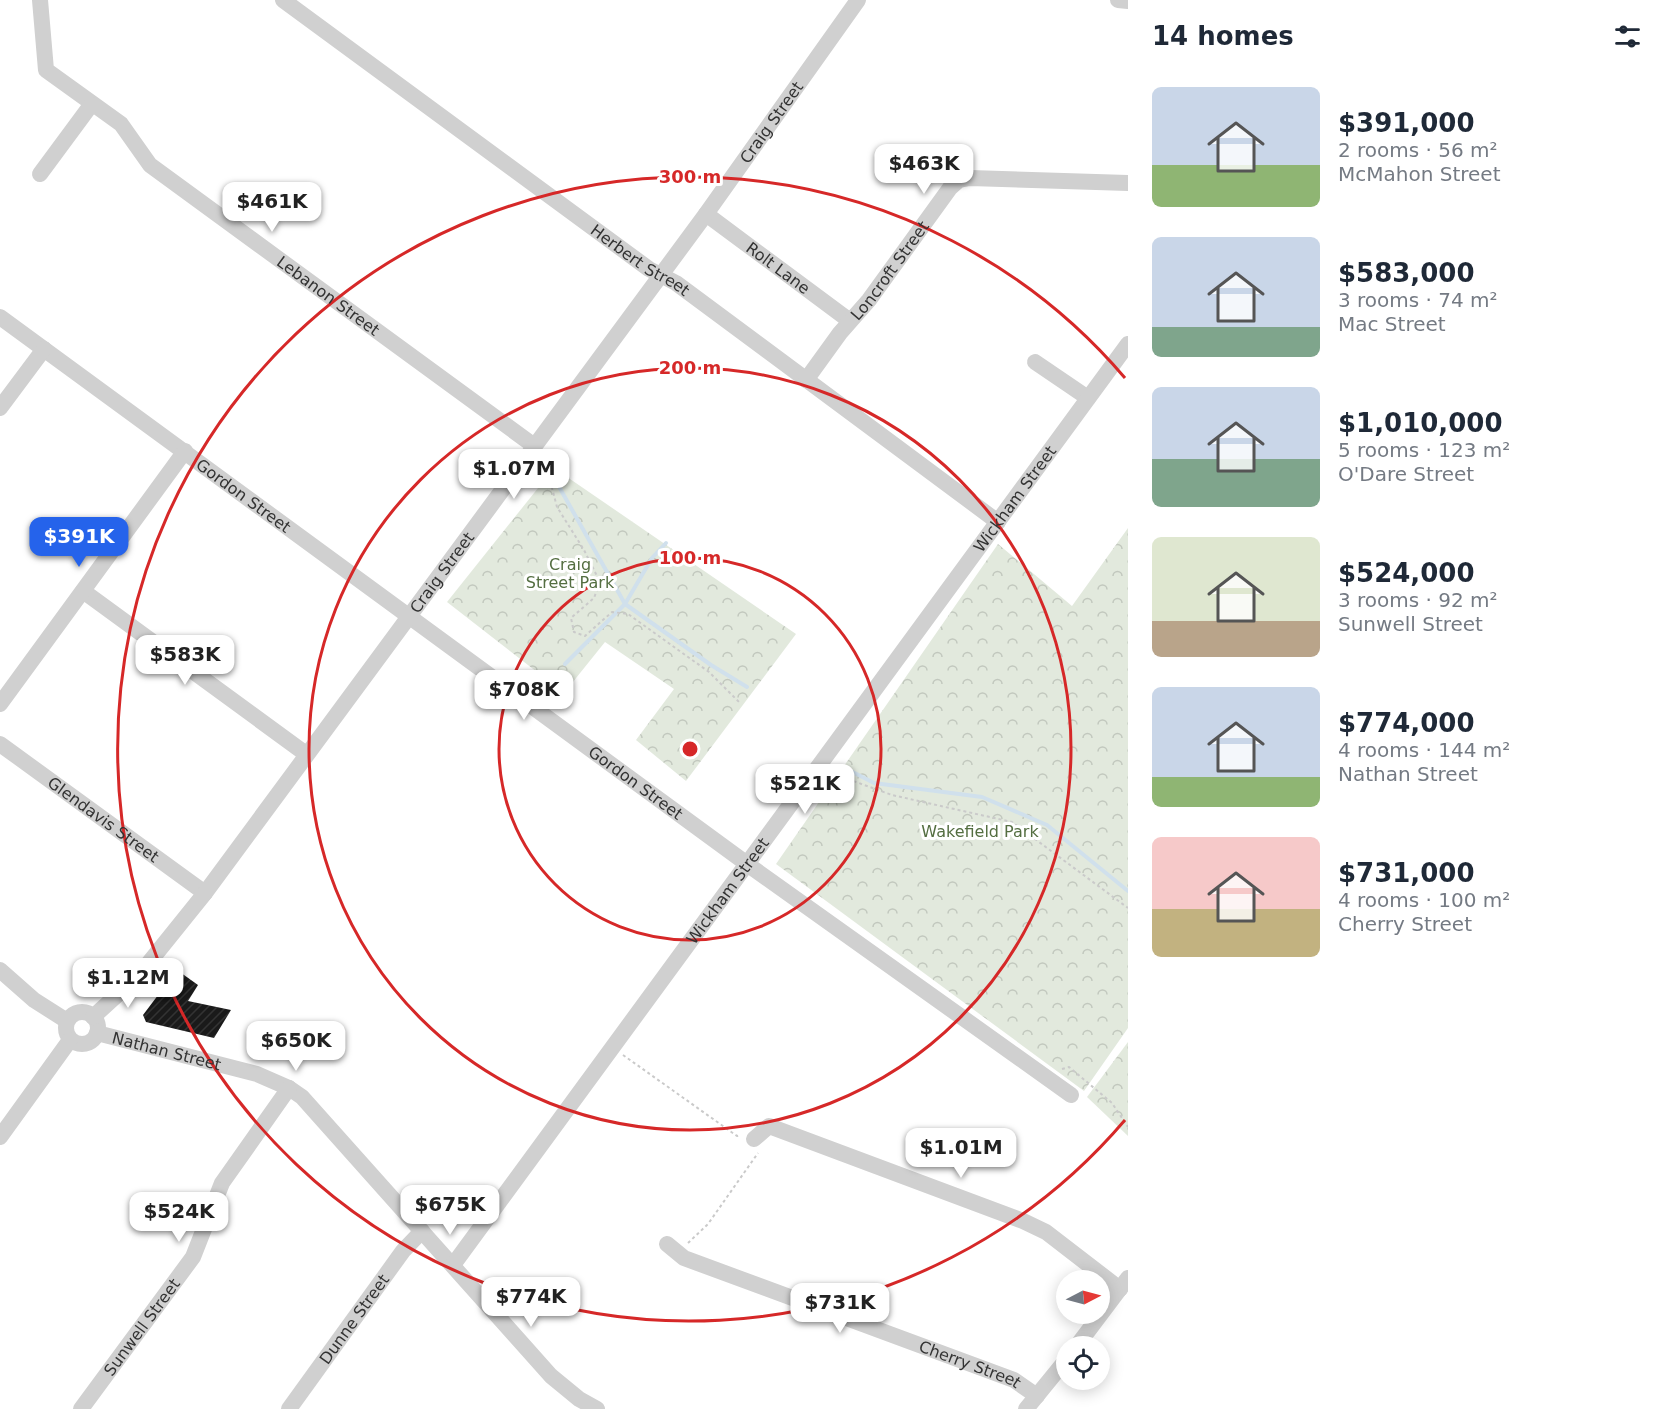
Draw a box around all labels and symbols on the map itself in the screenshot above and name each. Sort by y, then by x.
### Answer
street label: Craig Street [736,78,807,167]
pin: $463K [882,144,966,195]
text: 300 m [659,166,721,187]
pin: $461K [230,182,314,233]
street label: Loncroft Street [846,217,933,324]
street label: Herbert Street [587,220,694,300]
street label: Rolt Lane [743,238,814,298]
street label: Lebanon Street [274,252,383,339]
text: 200 m [659,357,721,378]
street label: Wickham Street [969,442,1060,556]
pin: $1.07M [465,449,563,500]
street label: Gordon Street [193,455,295,536]
pin: $391K [37,517,121,568]
street label: Craig Street [405,528,478,617]
text: 100 m [659,547,721,568]
park label: Craig Street Park [526,555,615,592]
pin: $583K [143,635,227,686]
pin: $708K [482,670,566,721]
centre of rings [680,739,700,759]
street label: Gordon Street [585,742,687,823]
pin: $521K [763,764,847,815]
street label: Glendavis Street [44,773,163,866]
park label: Wakefield Park [921,822,1039,841]
street label: Wickham Street [682,834,773,948]
pin: $1.12M [79,958,177,1009]
pin: $650K [254,1021,338,1072]
street label: Nathan Street [110,1028,223,1074]
pin: $1.01M [912,1128,1010,1179]
pin: $675K [408,1185,492,1236]
pin: $524K [137,1192,221,1243]
street label: Dunne Street [315,1270,393,1368]
north arrow [1056,1270,1110,1324]
street label: Sunwell Street [99,1275,184,1379]
pin: $774K [489,1277,573,1328]
pin: $731K [798,1283,882,1334]
street label: Cherry Street [916,1336,1025,1392]

